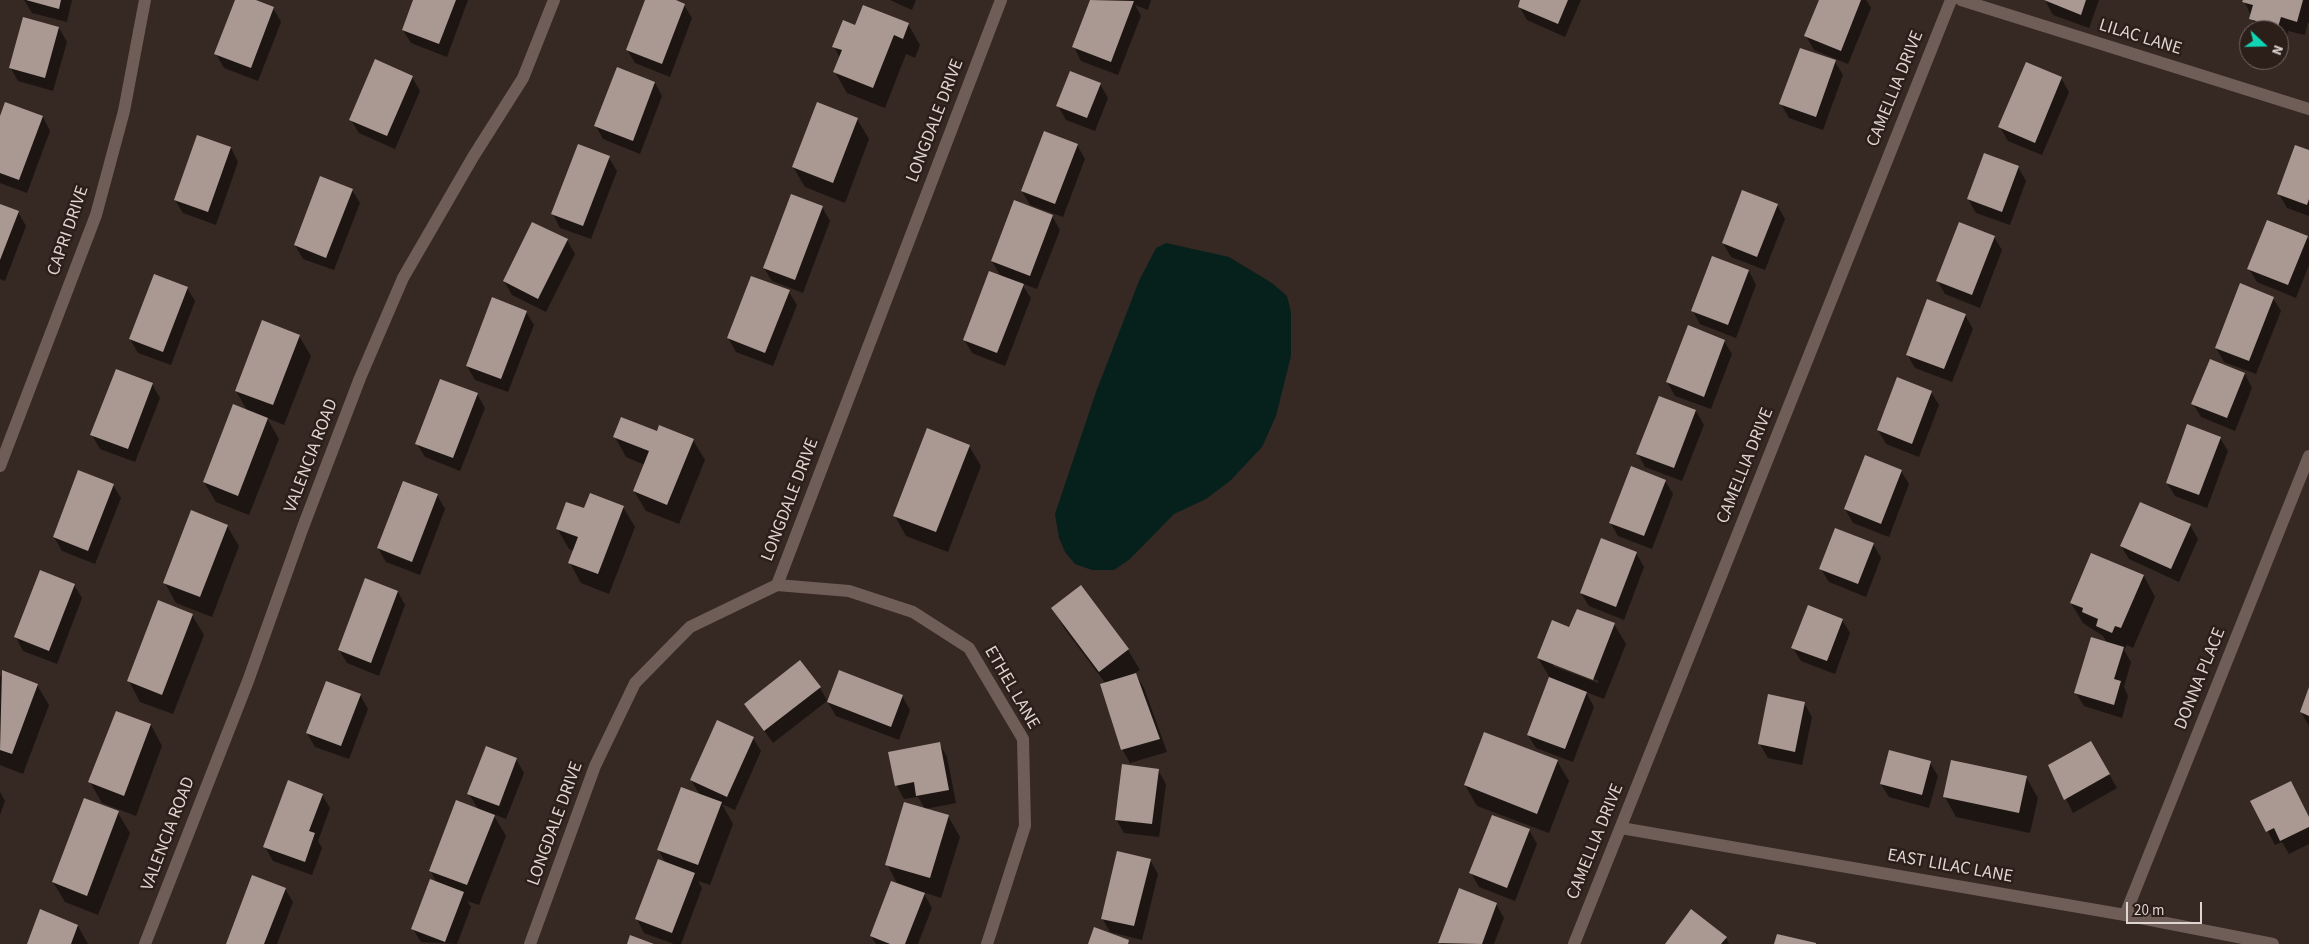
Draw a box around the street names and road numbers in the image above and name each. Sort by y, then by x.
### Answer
street label: LILAC LANE [2096,15,2184,61]
street label: CAMELLIA DRIVE [1863,28,1929,150]
street label: LONGDALE DRIVE [903,56,969,186]
street label: CAPRI DRIVE [44,183,94,279]
street label: VALENCIA ROAD [280,396,344,516]
street label: CAMELLIA DRIVE [1713,405,1779,527]
street label: LONGDALE DRIVE [758,435,824,565]
street label: DONNA PLACE [2171,625,2231,733]
street label: ETHEL LANE [979,643,1043,733]
street label: LONGDALE DRIVE [524,759,588,889]
street label: VALENCIA ROAD [137,774,201,894]
street label: CAMELLIA DRIVE [1563,781,1629,903]
street label: EAST LILAC LANE [1885,845,2015,889]

